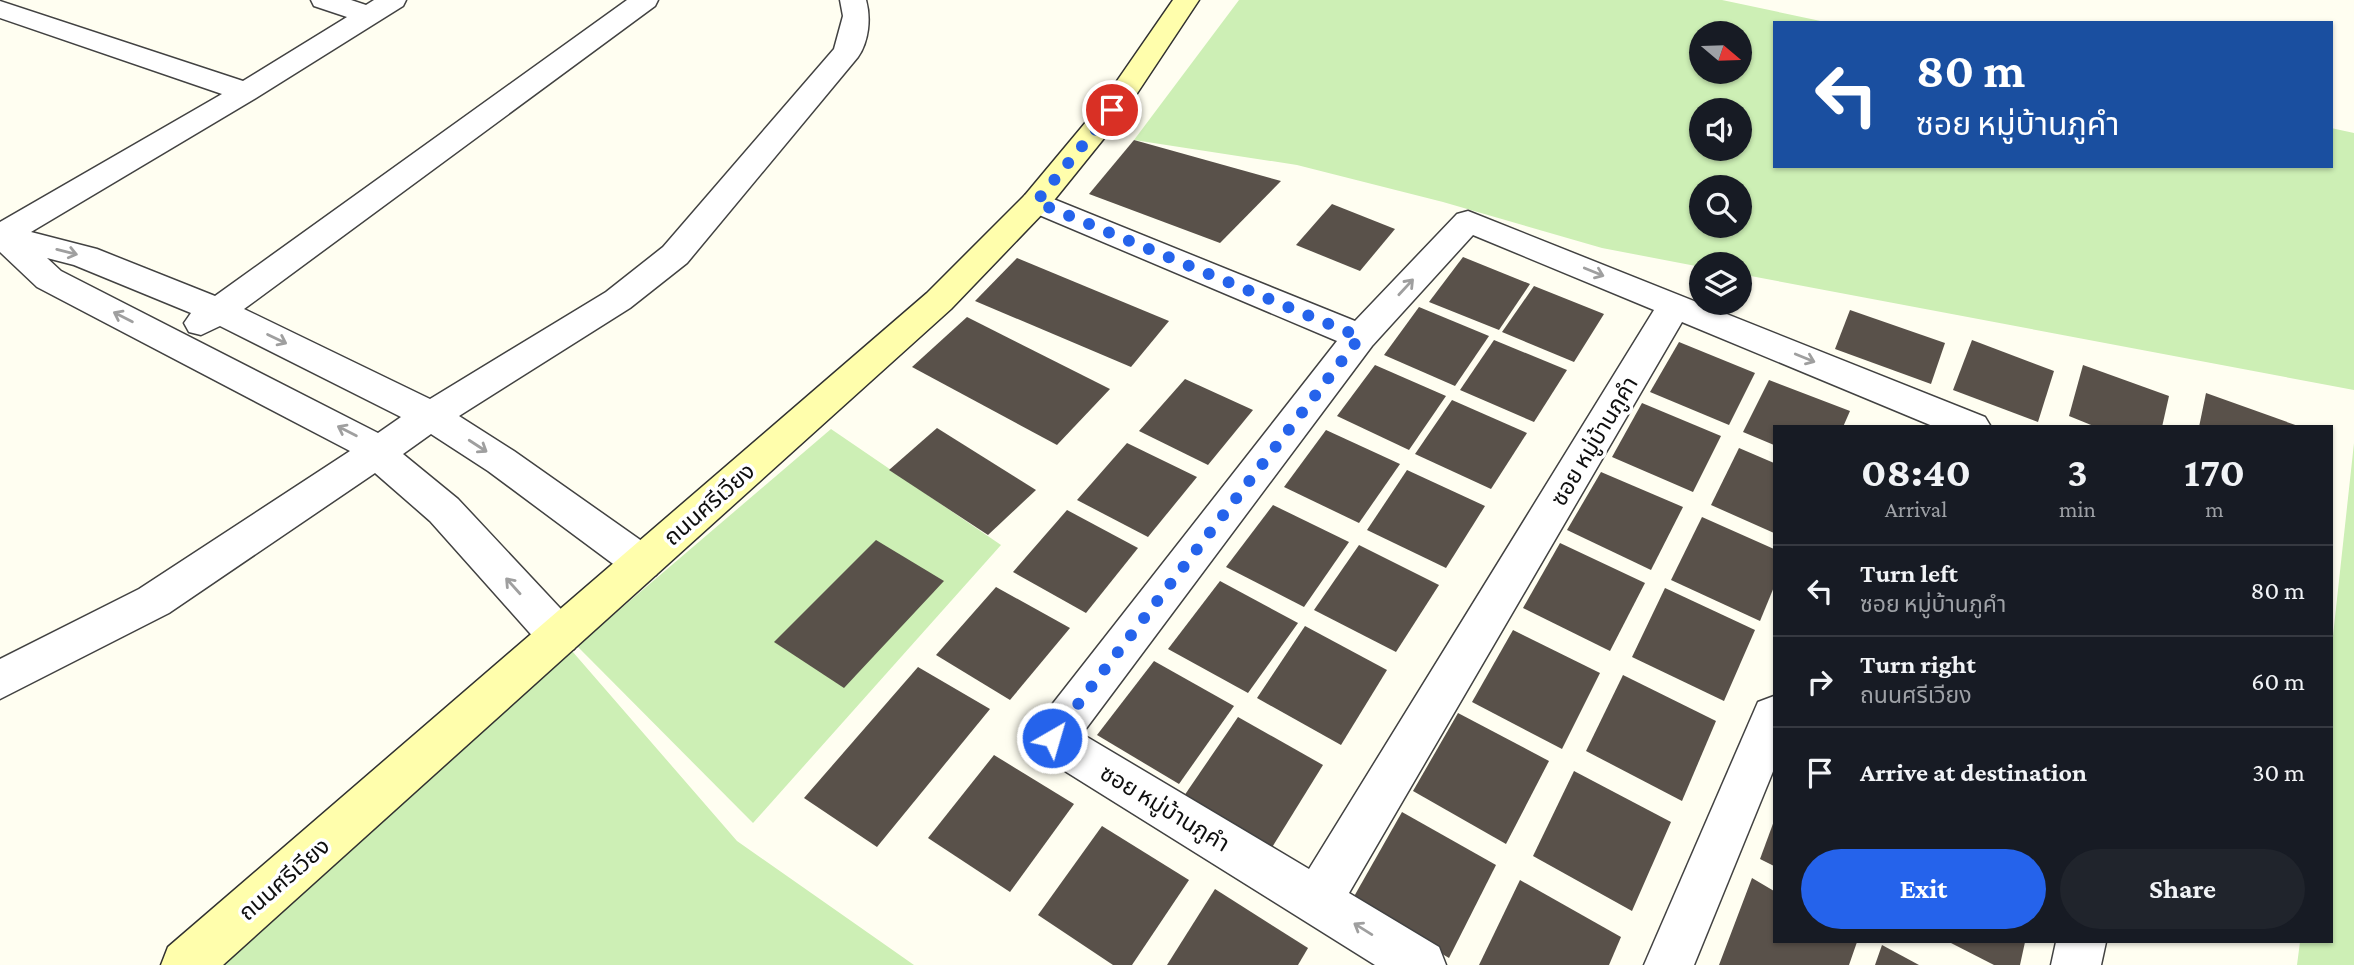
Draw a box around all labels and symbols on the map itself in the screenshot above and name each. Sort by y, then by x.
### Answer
north arrow [1689,21,1752,84]
pin [1082,80,1142,140]
one-way arrow [56,246,78,259]
one-way arrow [1583,267,1605,280]
one-way arrow [1398,279,1415,296]
one-way arrow [113,309,134,323]
one-way arrow [266,333,287,347]
one-way arrow [1794,353,1815,366]
street label: ซอย หมู่บ้านภูคำ [1545,372,1645,511]
one-way arrow [337,424,358,438]
one-way arrow [468,439,487,453]
street label: ถนนศรีเวียง [658,458,760,550]
one-way arrow [505,577,521,595]
position arrow [1015,701,1089,775]
street label: ซอย หมู่บ้านภูคำ [1095,759,1234,859]
street label: ถนนศรีเวียง [233,833,335,925]
one-way arrow [1353,922,1373,936]

